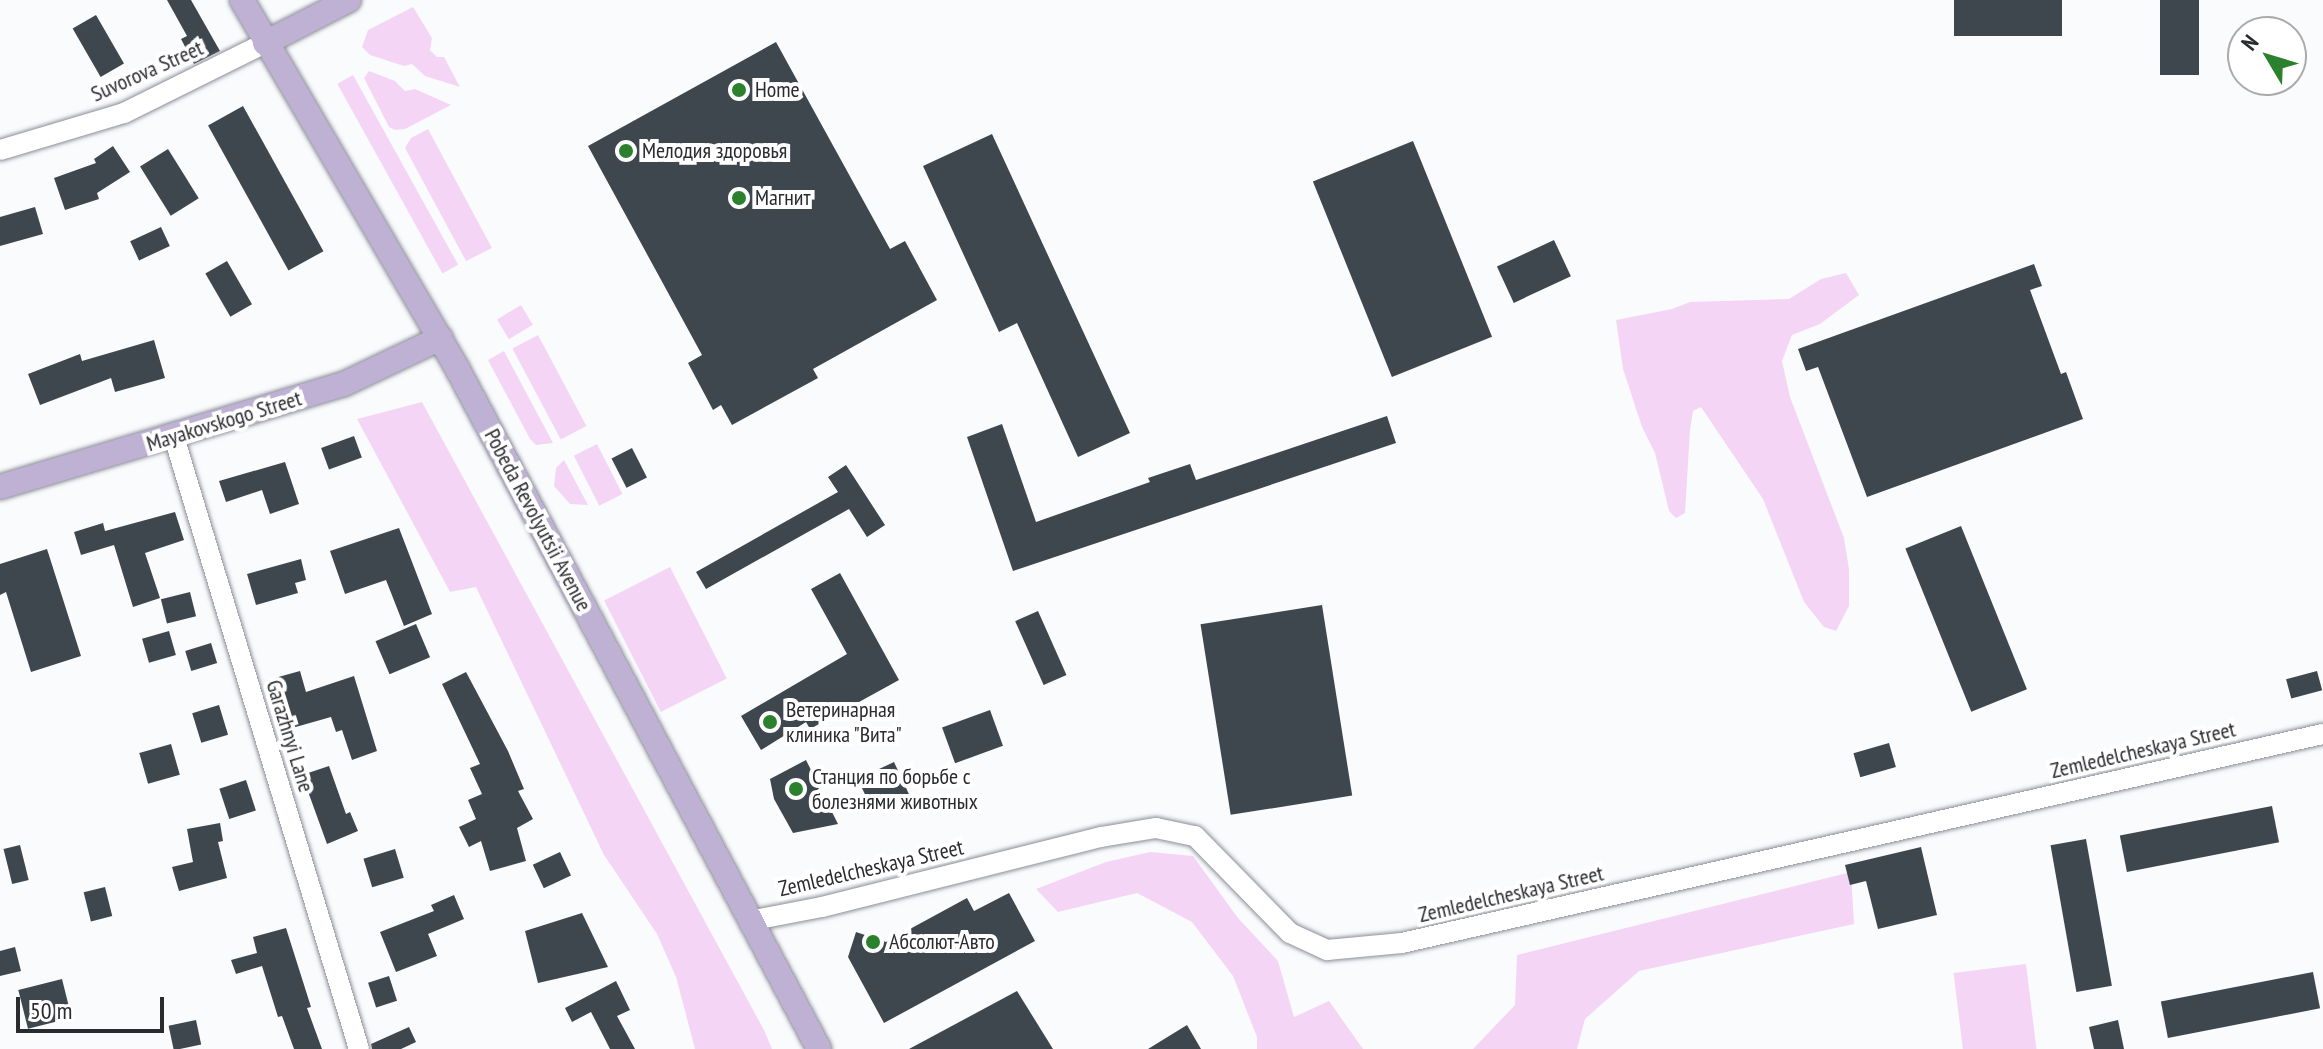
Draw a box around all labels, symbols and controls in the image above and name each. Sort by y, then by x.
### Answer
north arrow [2227,16,2307,96]
text: N [2235,29,2264,56]
street label: Suvorova Street [87,35,207,107]
place label: Home [755,77,800,103]
marker: Home [730,81,748,99]
place label: Мелодия здоровья [642,138,787,164]
marker: Мелодия здоровья [617,142,635,160]
place label: Магнит [755,185,811,211]
marker: Магнит [730,189,748,207]
street label: Mayakovskogo Street [143,385,305,457]
street label: Pobeda Revolyutsii Avenue [479,424,597,616]
street label: Garazhnyi Lane [260,677,320,795]
place label: Ветеринарная клиника "Вита" [786,696,903,748]
marker: Ветеринарная клиника "Вита" [761,713,779,731]
street label: Zemledelcheskaya Street [2048,716,2238,784]
place label: Станция по борьбе с болезнями животных [812,763,978,814]
marker: Станция по борьбе с болезнями животных [787,780,805,798]
street label: Zemledelcheskaya Street [776,834,966,902]
street label: Zemledelcheskaya Street [1416,860,1606,928]
place label: Абсолют-Авто [889,929,995,955]
marker: Абсолют-Авто [864,933,882,951]
scale bar [20,981,168,1031]
text: 50 m [30,995,72,1026]

